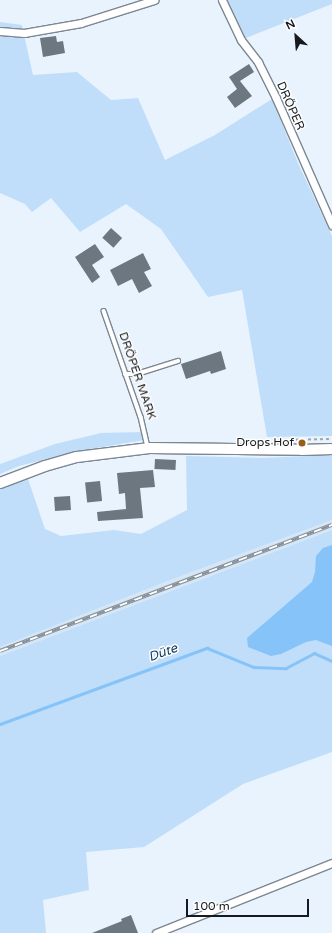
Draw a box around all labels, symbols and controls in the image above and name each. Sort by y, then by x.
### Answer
north arrow [276,16,316,56]
text: N [284,17,297,33]
street label: DRÖPER [273,80,307,132]
street label: DRÖPER MARK [115,330,159,422]
place label: Drops Hof [236,436,294,450]
marker: Drops Hof [297,438,307,448]
water label: Düte [146,641,180,665]
scale bar [188,891,311,917]
text: 100 m [193,899,230,913]

